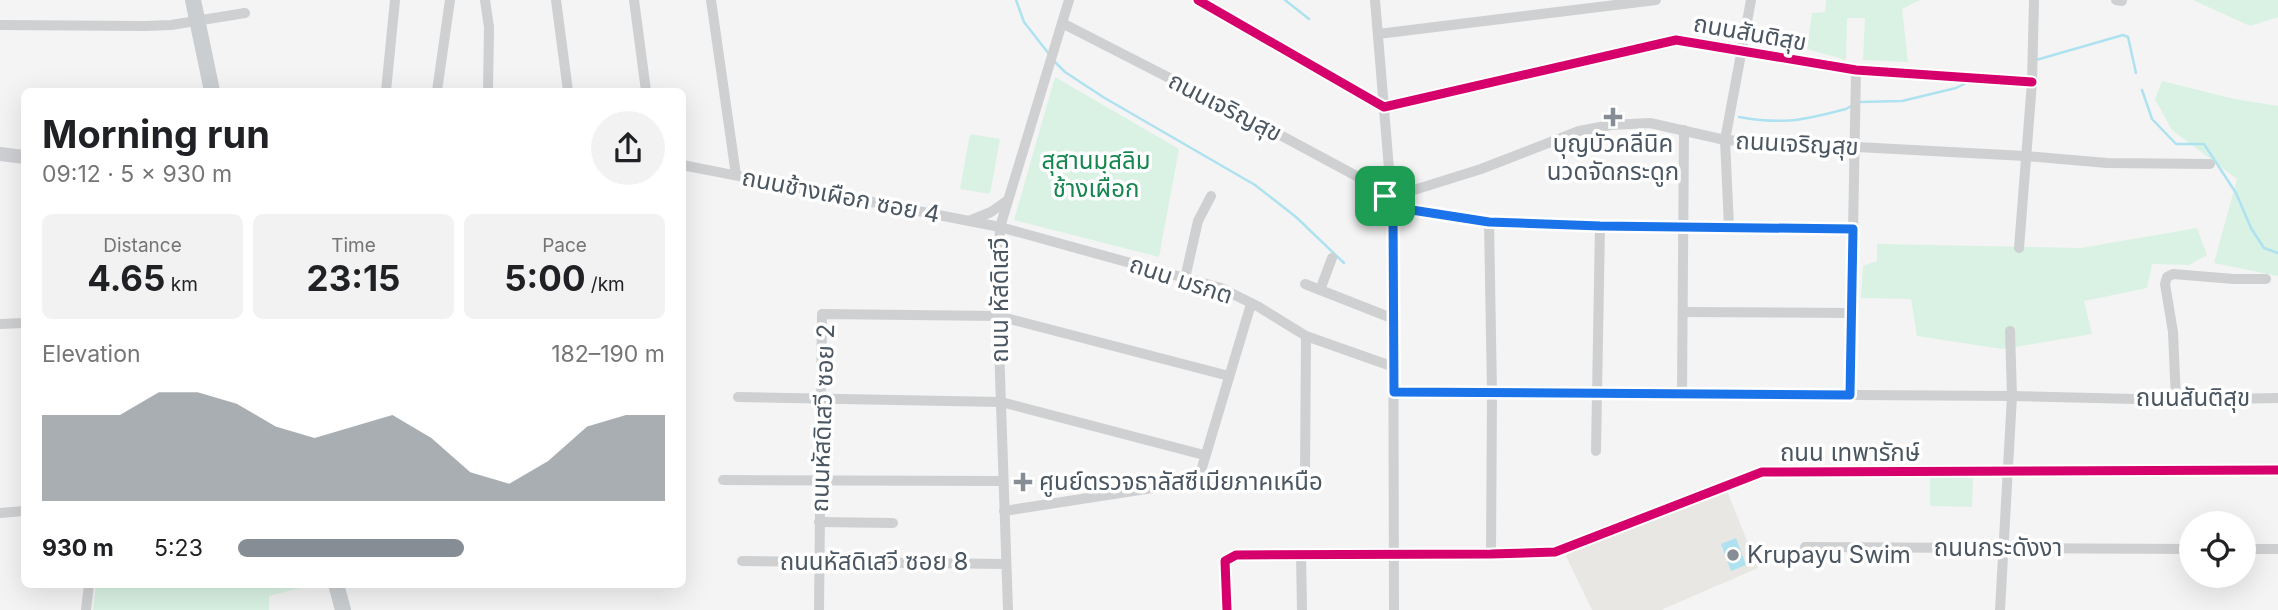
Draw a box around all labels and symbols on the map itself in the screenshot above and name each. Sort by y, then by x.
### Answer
street label: ถนนสันติสุข [1691,8,1809,58]
street label: ถนนเจริญสุข [1163,66,1287,148]
marker: บุญบัวคลีนิค นวดจัดกระดูก [1603,107,1623,127]
street label: ถนนเจริญสุข [1735,126,1859,162]
place label: บุญบัวคลีนิค นวดจัดกระดูก [1547,129,1679,187]
park label: สุสานมุสลิม ช้างเผือก [1042,146,1150,203]
street label: ถนนช้างเผือก ซอย 4 [740,162,942,229]
pin [1355,166,1415,226]
street label: ถนน หัสดิเสวี [985,237,1014,363]
street label: ถนน มรกต [1126,249,1236,310]
street label: ถนนหัสดิเสวี ซอย 2 [805,323,840,513]
street label: ถนนสันติสุข [2136,383,2250,413]
street label: ถนน เทพารักษ์ [1780,438,1920,467]
place label: ศูนย์ตรวจธาลัสซีเมียภาคเหนือ [1039,467,1323,497]
marker: ศูนย์ตรวจธาลัสซีเมียภาคเหนือ [1013,472,1033,492]
street label: ถนนกระดังงา [1934,533,2062,562]
place label: Krupayu Swim [1747,540,1911,569]
street label: ถนนหัสดิเสวี ซอย 8 [780,547,968,576]
marker: Krupayu Swim [1725,547,1741,563]

